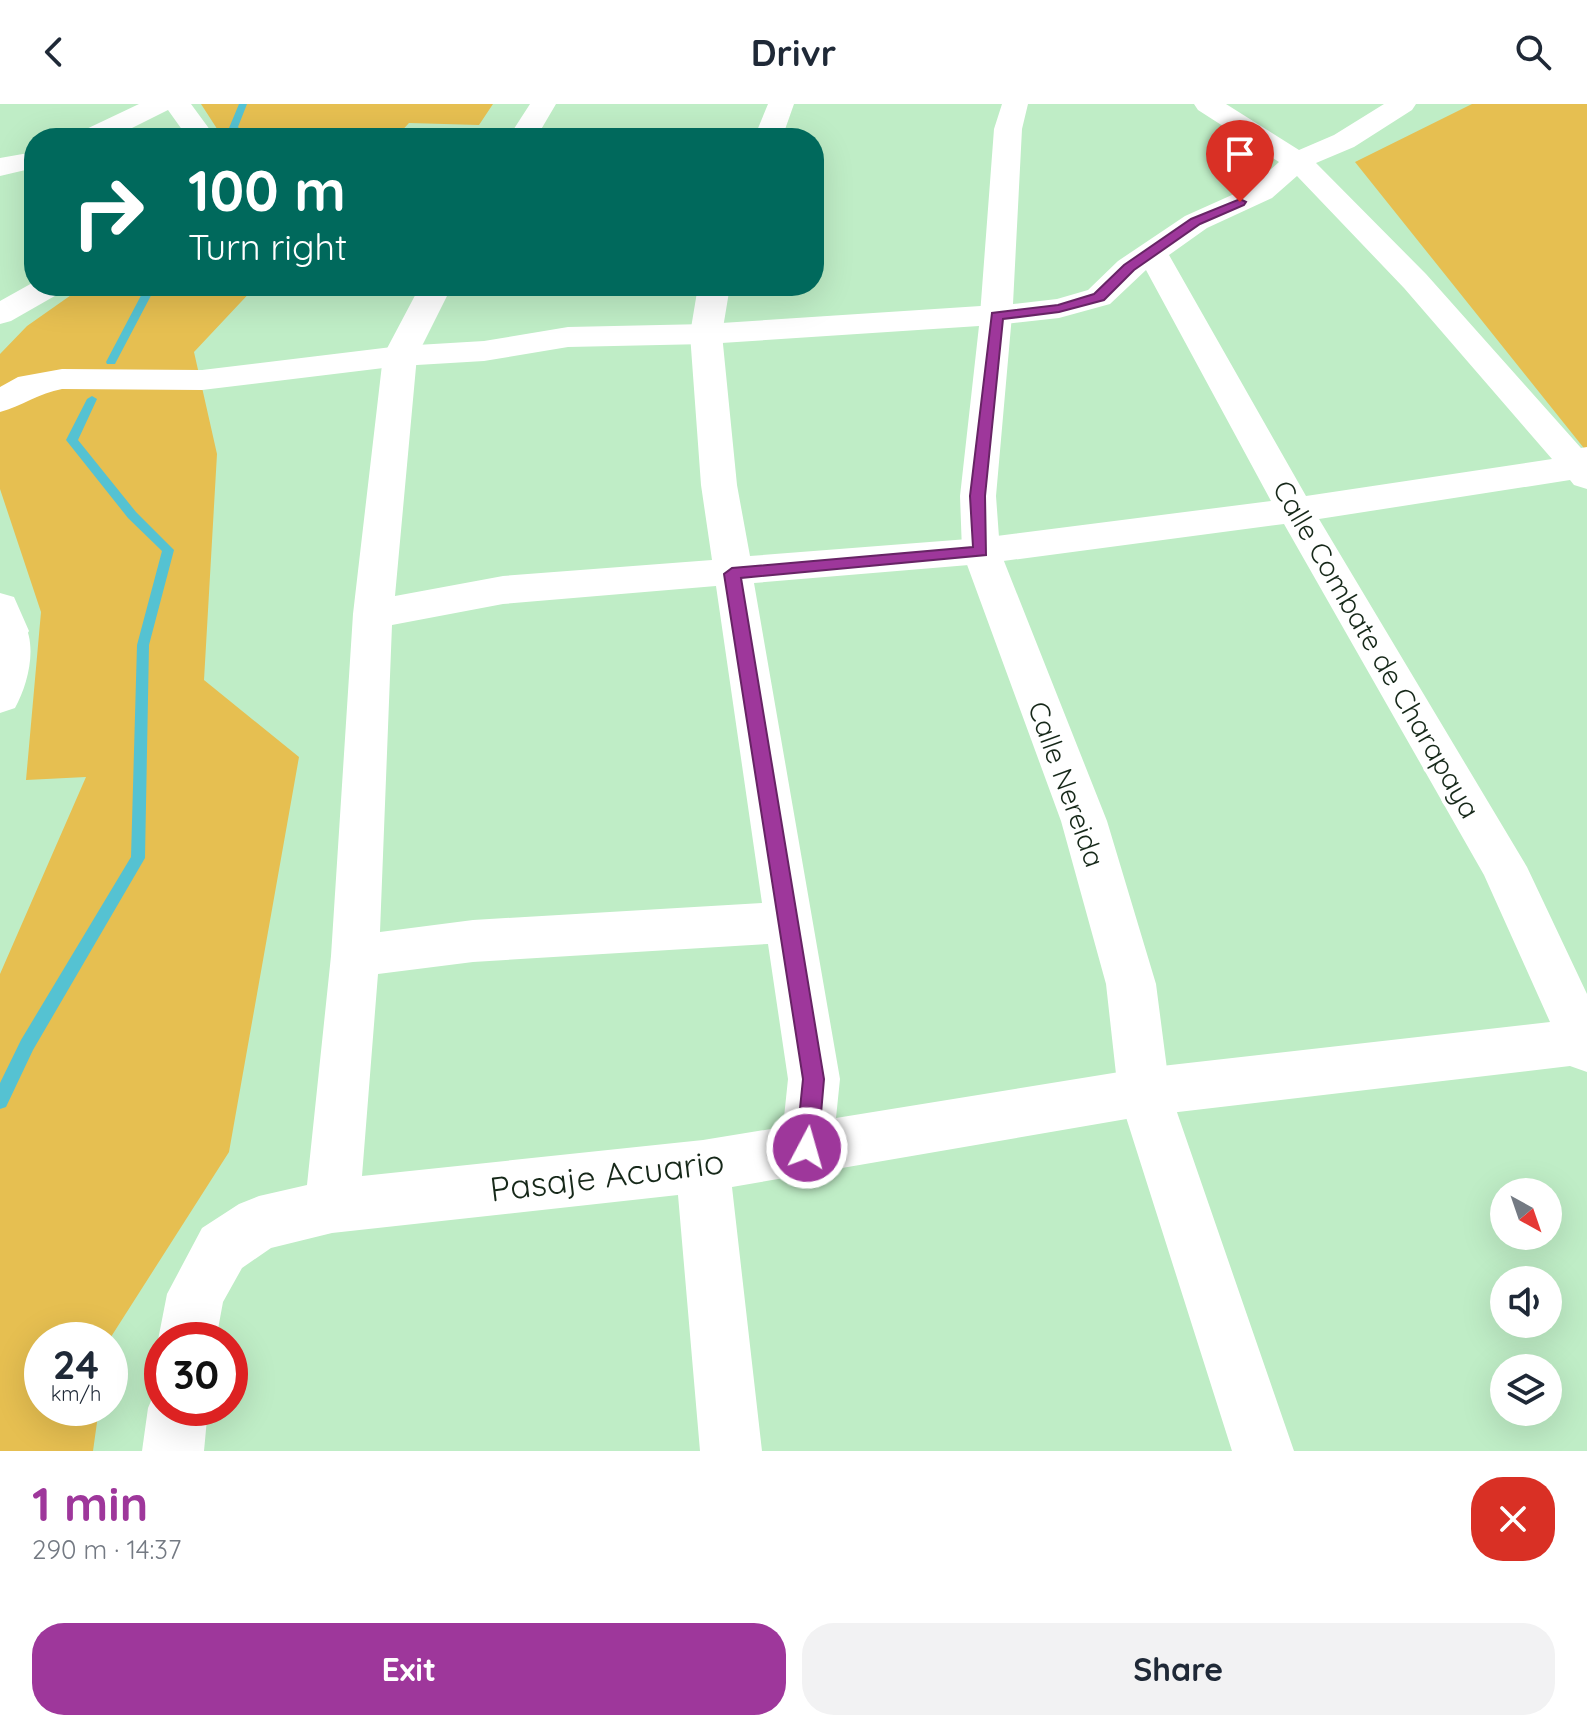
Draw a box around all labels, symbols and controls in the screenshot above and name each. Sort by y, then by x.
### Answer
icon: back [32,30,76,74]
text: Drivr [751,30,836,75]
icon: search [1511,30,1555,74]
pin [1206,120,1274,202]
icon: arrive [1218,132,1262,176]
text: 100 m [188,155,346,225]
icon: right [56,160,160,264]
text: Turn right [188,224,347,269]
street label: Calle Combate de Charapaya [1266,474,1488,824]
street label: Calle Nereida [1021,697,1113,871]
position arrow [765,1106,849,1190]
street label: Pasaje Acuario [487,1139,727,1211]
north arrow [1490,1178,1562,1250]
map controls [1490,1178,1562,1426]
button: sound [1490,1266,1562,1338]
speed limit sign: 30 [144,1322,248,1426]
text: 24 [53,1339,99,1389]
button: layers [1490,1354,1562,1426]
text: km/h [51,1381,101,1406]
text: 1 min [32,1473,148,1533]
button: close [1471,1477,1555,1561]
text: 290 m · 14:37 [32,1533,181,1566]
button: Exit [32,1623,786,1715]
button: Share [802,1623,1555,1715]

